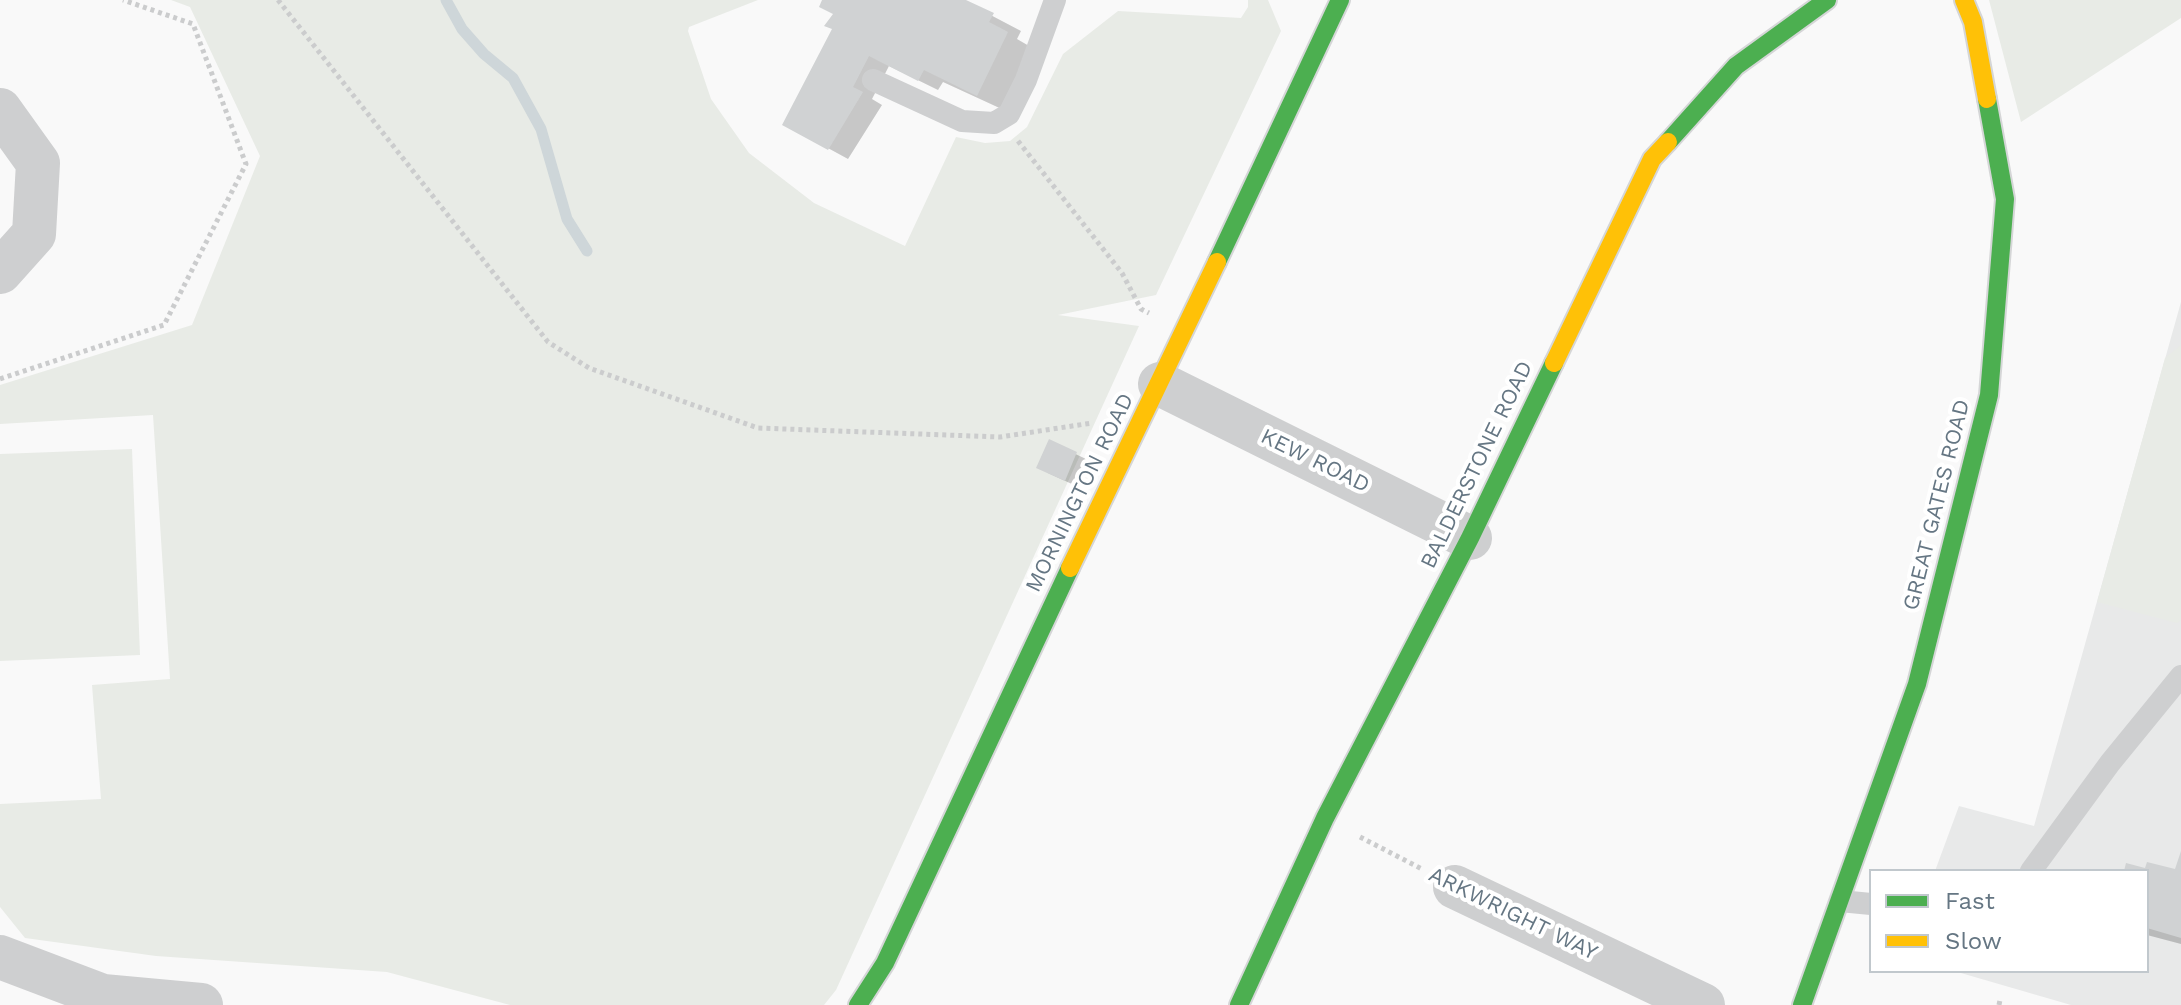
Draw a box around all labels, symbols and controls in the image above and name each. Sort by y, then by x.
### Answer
street label: BALDERSTONE ROAD [1415,357,1539,573]
street label: MORNINGTON ROAD [1020,389,1140,597]
street label: GREAT GATES ROAD [1898,397,1976,613]
street label: KEW ROAD [1256,423,1374,499]
street label: ARKWRIGHT WAY [1424,862,1602,966]
legend [1869,869,2149,973]
text: Fast [1945,887,1995,915]
text: Slow [1945,927,2002,955]

